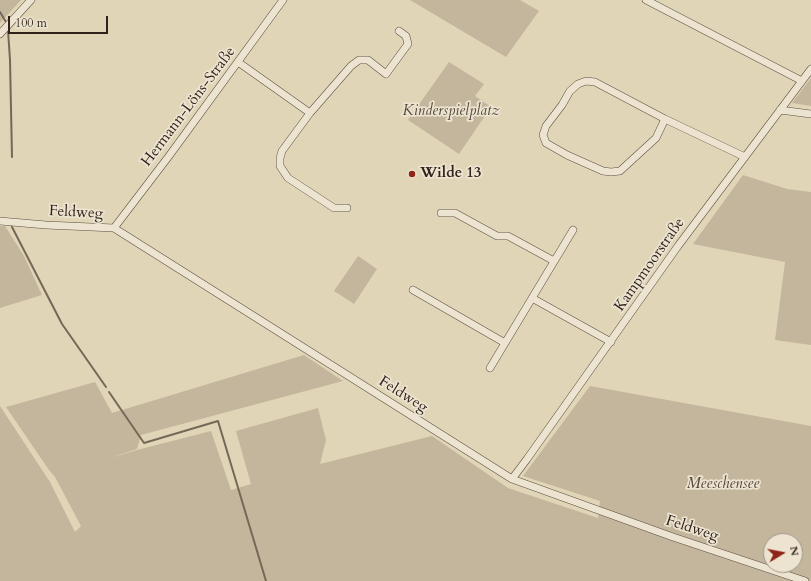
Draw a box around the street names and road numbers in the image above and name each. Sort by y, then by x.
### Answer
street label: Hermann-Löns-Straße [138,44,240,170]
street label: Feldweg [48,203,104,223]
street label: Kampmoorstraße [611,215,689,315]
street label: Feldweg [375,373,431,417]
street label: Feldweg [663,512,721,546]

